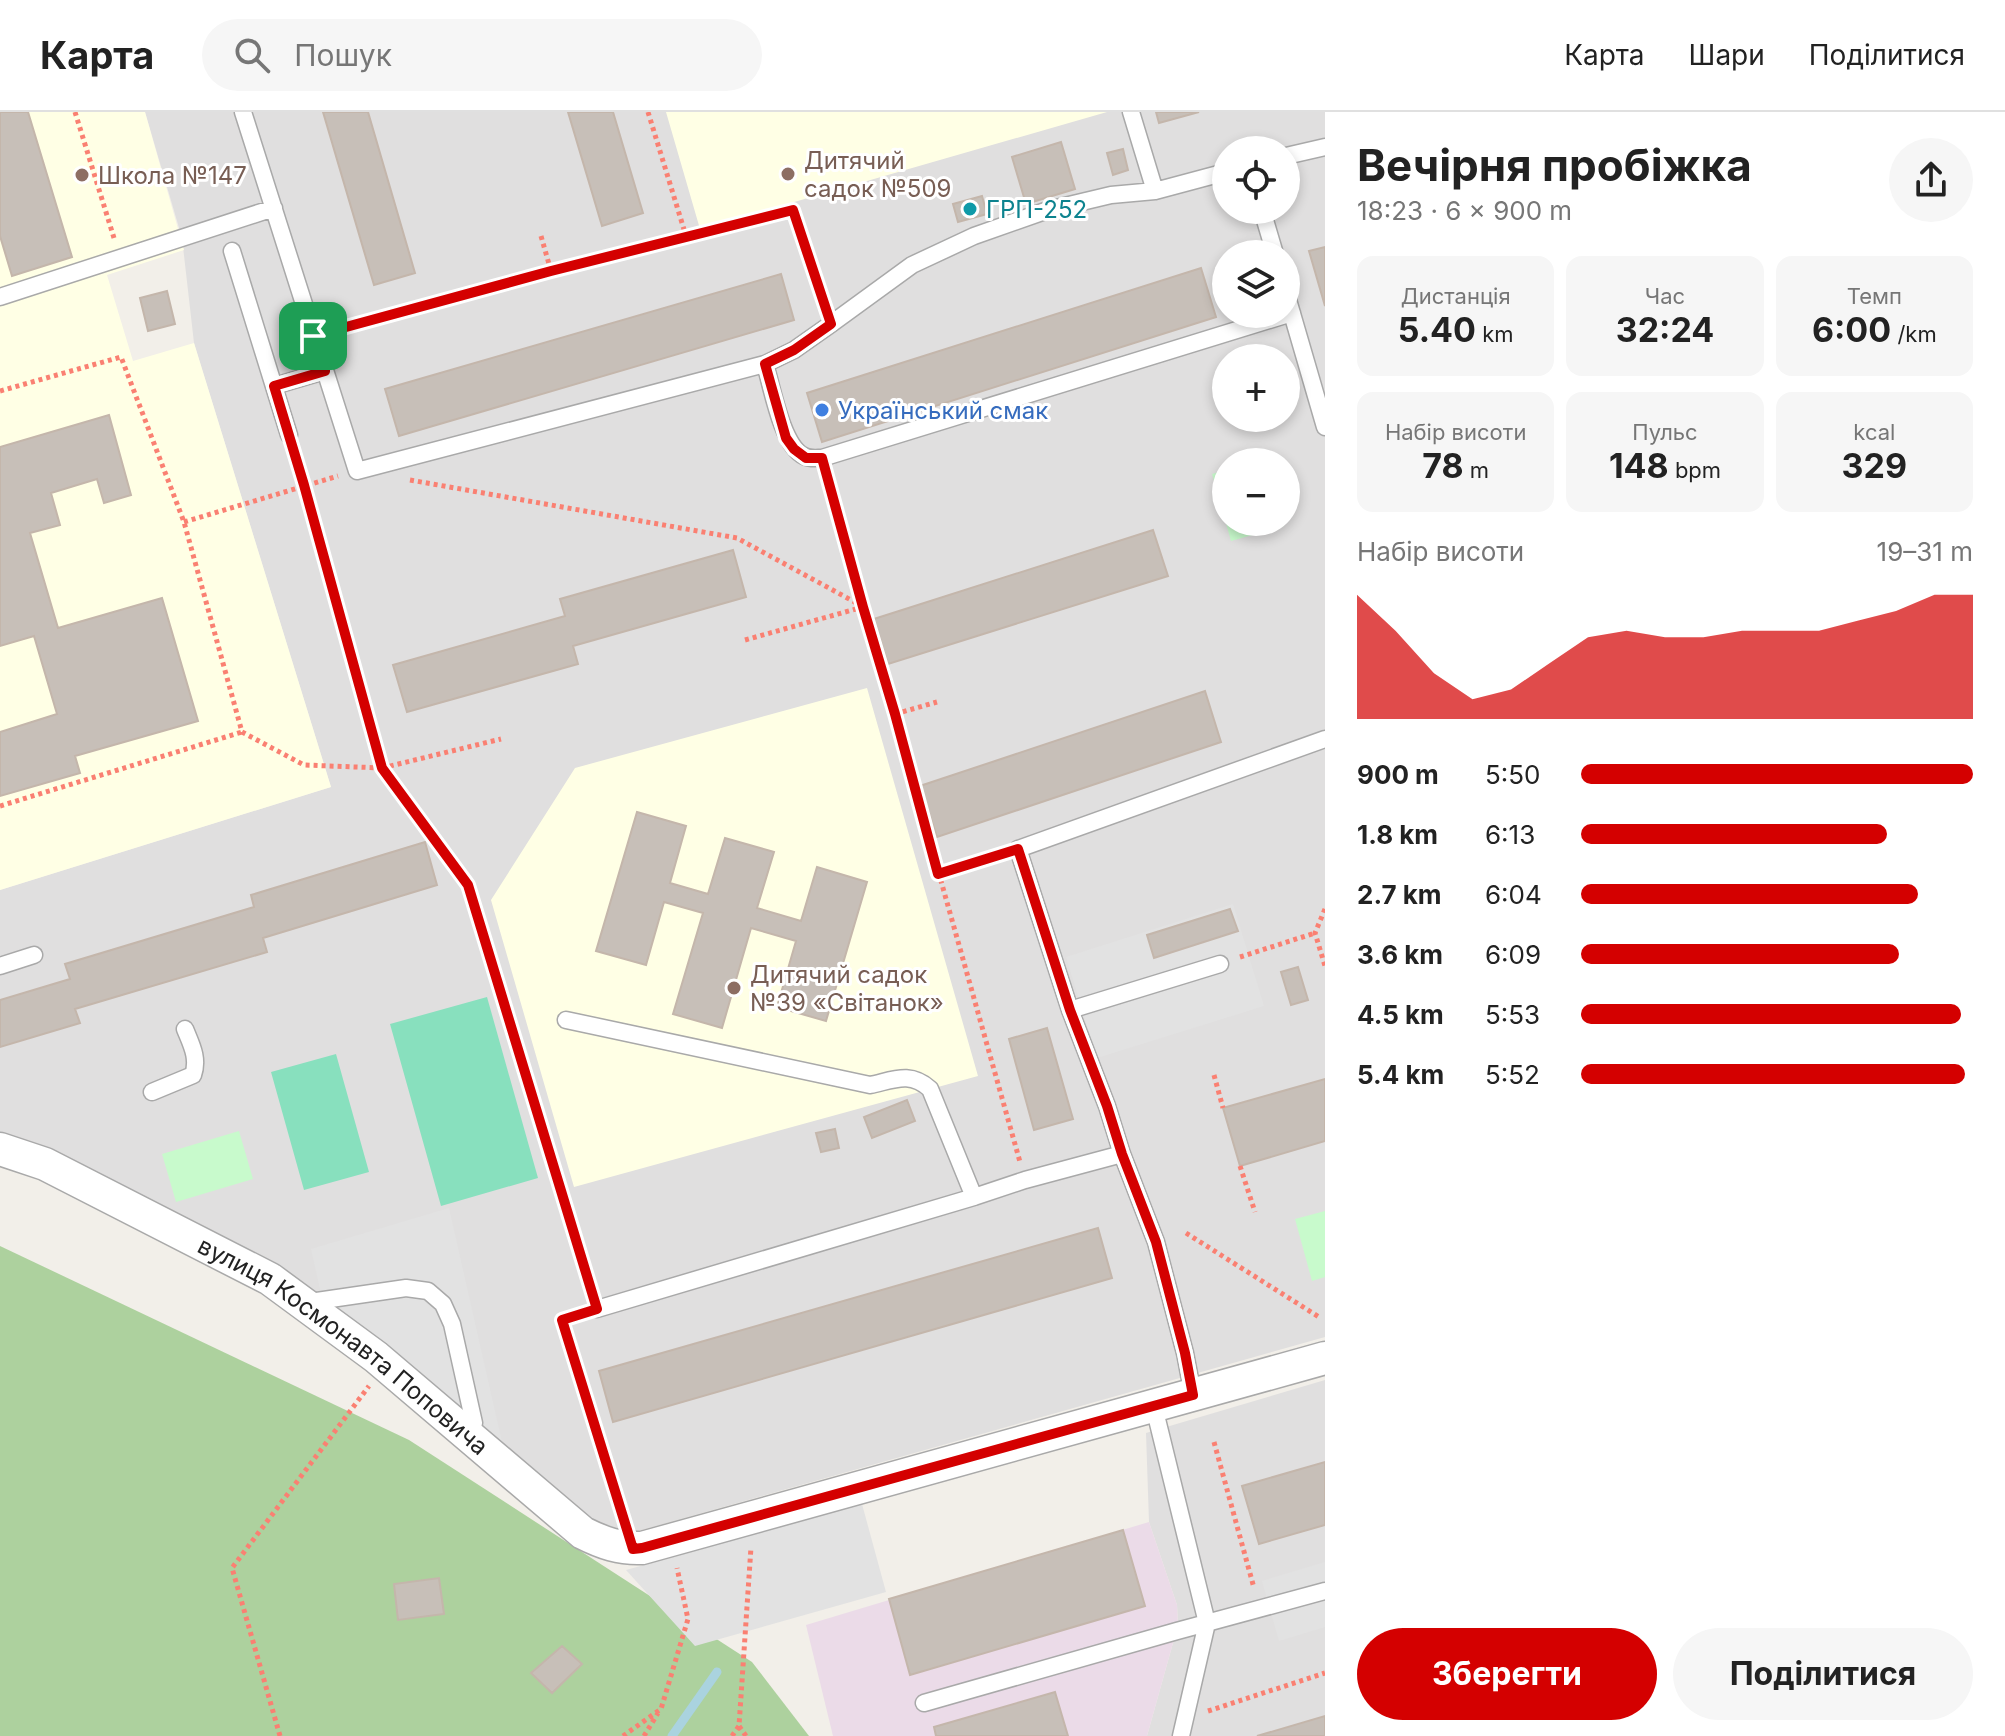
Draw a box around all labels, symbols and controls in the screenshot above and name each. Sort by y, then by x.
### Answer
search box [202,19,762,91]
text: Карта [40,32,154,78]
icon: search [230,33,274,77]
text: Пошук [294,37,392,73]
text: Карта [1564,38,1645,72]
text: Шари [1689,38,1765,72]
text: Поділитися [1809,38,1965,72]
map controls [1212,136,1300,536]
button: locate [1212,136,1300,224]
text: Вечірня пробіжка [1357,138,1752,192]
button: share [1889,138,1973,222]
place label: Дитячий садок №509 [804,146,951,203]
place label: Школа №147 [98,161,247,190]
marker: Дитячий садок №509 [779,165,797,183]
marker: Школа №147 [73,166,91,184]
place label: ГРП-252 [986,195,1087,224]
text: 18:23 · 6 × 900 m [1357,195,1572,226]
marker: ГРП-252 [961,200,979,218]
button: layers [1212,240,1300,328]
text: Дистанція [1401,283,1511,309]
text: Час [1645,283,1685,309]
text: Темп [1847,283,1902,309]
pin [279,302,347,370]
text: 5.40 [1398,309,1476,350]
text: 32:24 [1616,309,1714,350]
text: 6:00 [1812,309,1891,350]
icon: arrive [291,314,335,358]
text: km [1476,321,1514,347]
text: /km [1891,321,1937,347]
button: + [1212,344,1300,432]
place label: Український смак [838,396,1048,425]
marker: Український смак [813,401,831,419]
text: Набір висоти [1385,419,1526,445]
text: Пульс [1632,419,1698,445]
text: kcal [1853,419,1895,445]
text: 78 [1422,445,1464,486]
text: 148 [1609,445,1669,486]
text: 329 [1842,445,1907,486]
button: − [1212,448,1300,536]
text: m [1464,457,1489,483]
text: bpm [1669,457,1721,483]
text: Набір висоти [1357,536,1524,567]
text: 19–31 m [1877,536,1973,567]
text: 900 m [1357,759,1439,790]
text: 5:50 [1485,759,1541,790]
text: 1.8 km [1357,819,1438,850]
text: 6:13 [1485,819,1535,850]
text: 2.7 km [1357,879,1442,910]
text: 6:04 [1485,879,1542,910]
text: 3.6 km [1357,939,1443,970]
text: 6:09 [1485,939,1541,970]
place label: Дитячий садок №39 «Світанок» [750,960,944,1017]
marker: Дитячий садок №39 «Світанок» [725,979,743,997]
text: 4.5 km [1357,999,1444,1030]
text: 5:53 [1485,999,1540,1030]
text: 5.4 km [1357,1059,1444,1090]
text: 5:52 [1485,1059,1540,1090]
street label: вулиця Космонавта Поповича [193,1230,494,1461]
button: Зберегти [1357,1628,1657,1720]
button: Поділитися [1673,1628,1973,1720]

